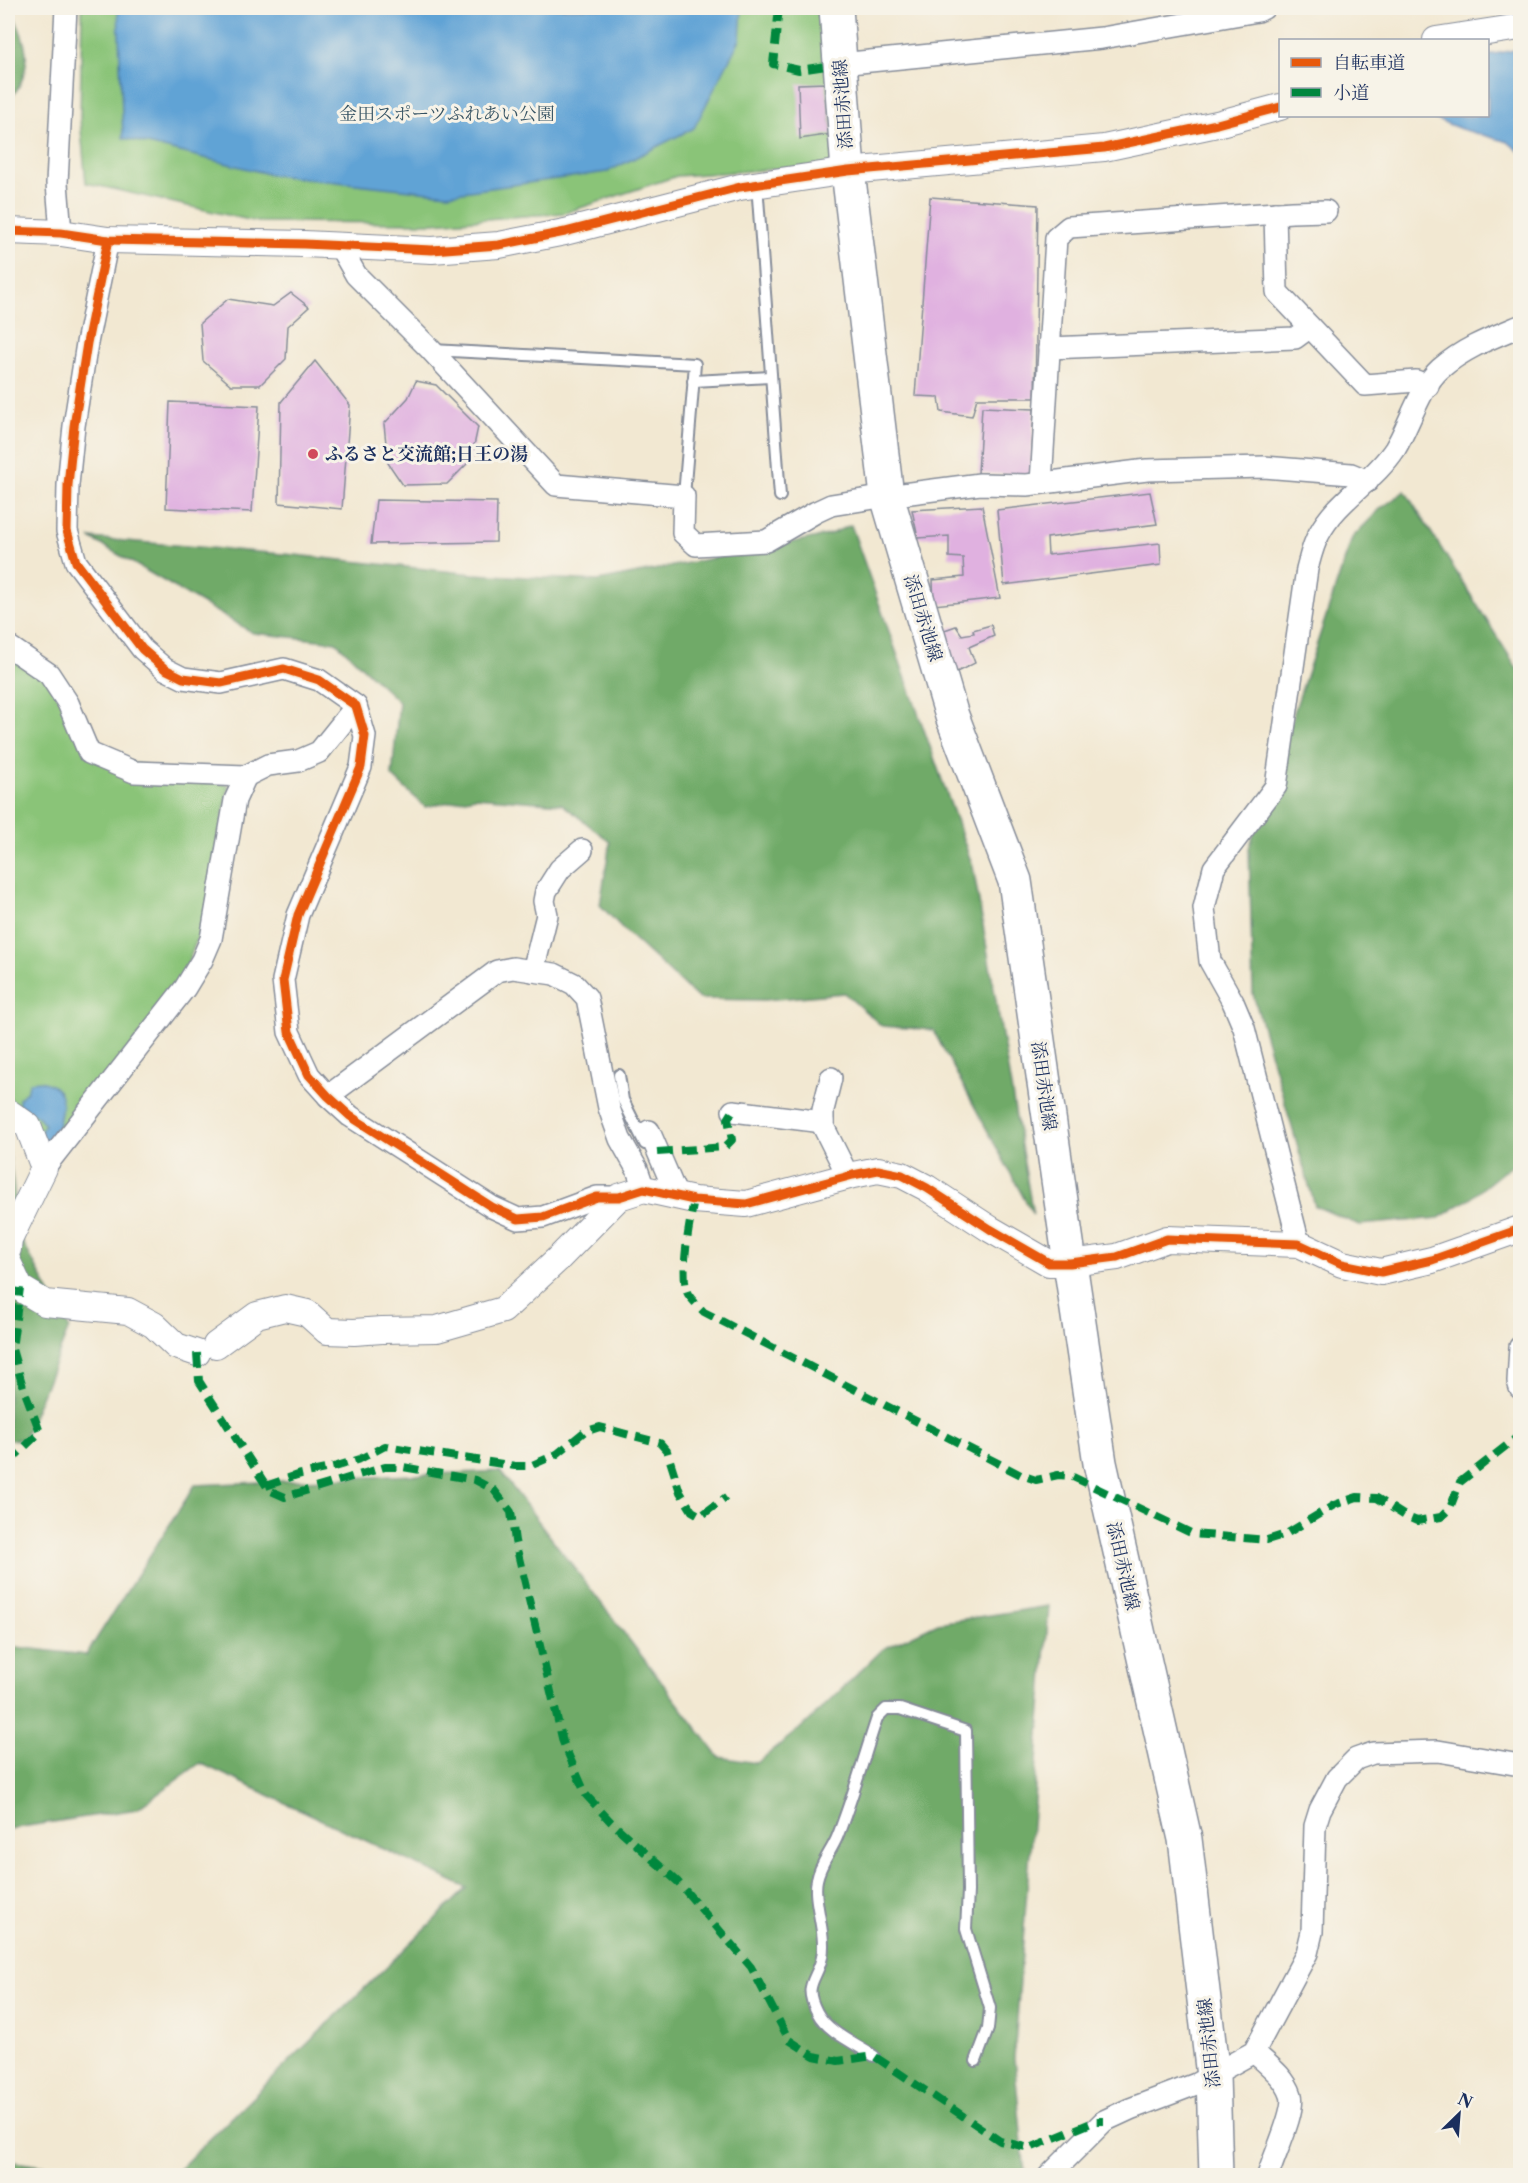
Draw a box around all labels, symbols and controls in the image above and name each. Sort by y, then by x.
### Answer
legend [1279,39,1489,117]
text: 自転車道 [1333,52,1405,74]
street label: 添田赤池線 [829,58,857,150]
text: 小道 [1333,82,1369,104]
park label: 金田スポーツふれあい公園 [339,103,555,125]
place label: ふるさと交流館;日王の湯 [325,443,528,465]
marker: ふるさと交流館;日王の湯 [306,447,320,461]
street label: 添田赤池線 [899,572,947,664]
street label: 添田赤池線 [1027,1040,1061,1132]
street label: 添田赤池線 [1102,1520,1144,1612]
street label: 添田赤池線 [1193,1997,1225,2089]
north arrow [1429,2084,1489,2144]
text: N [1455,2088,1476,2112]

